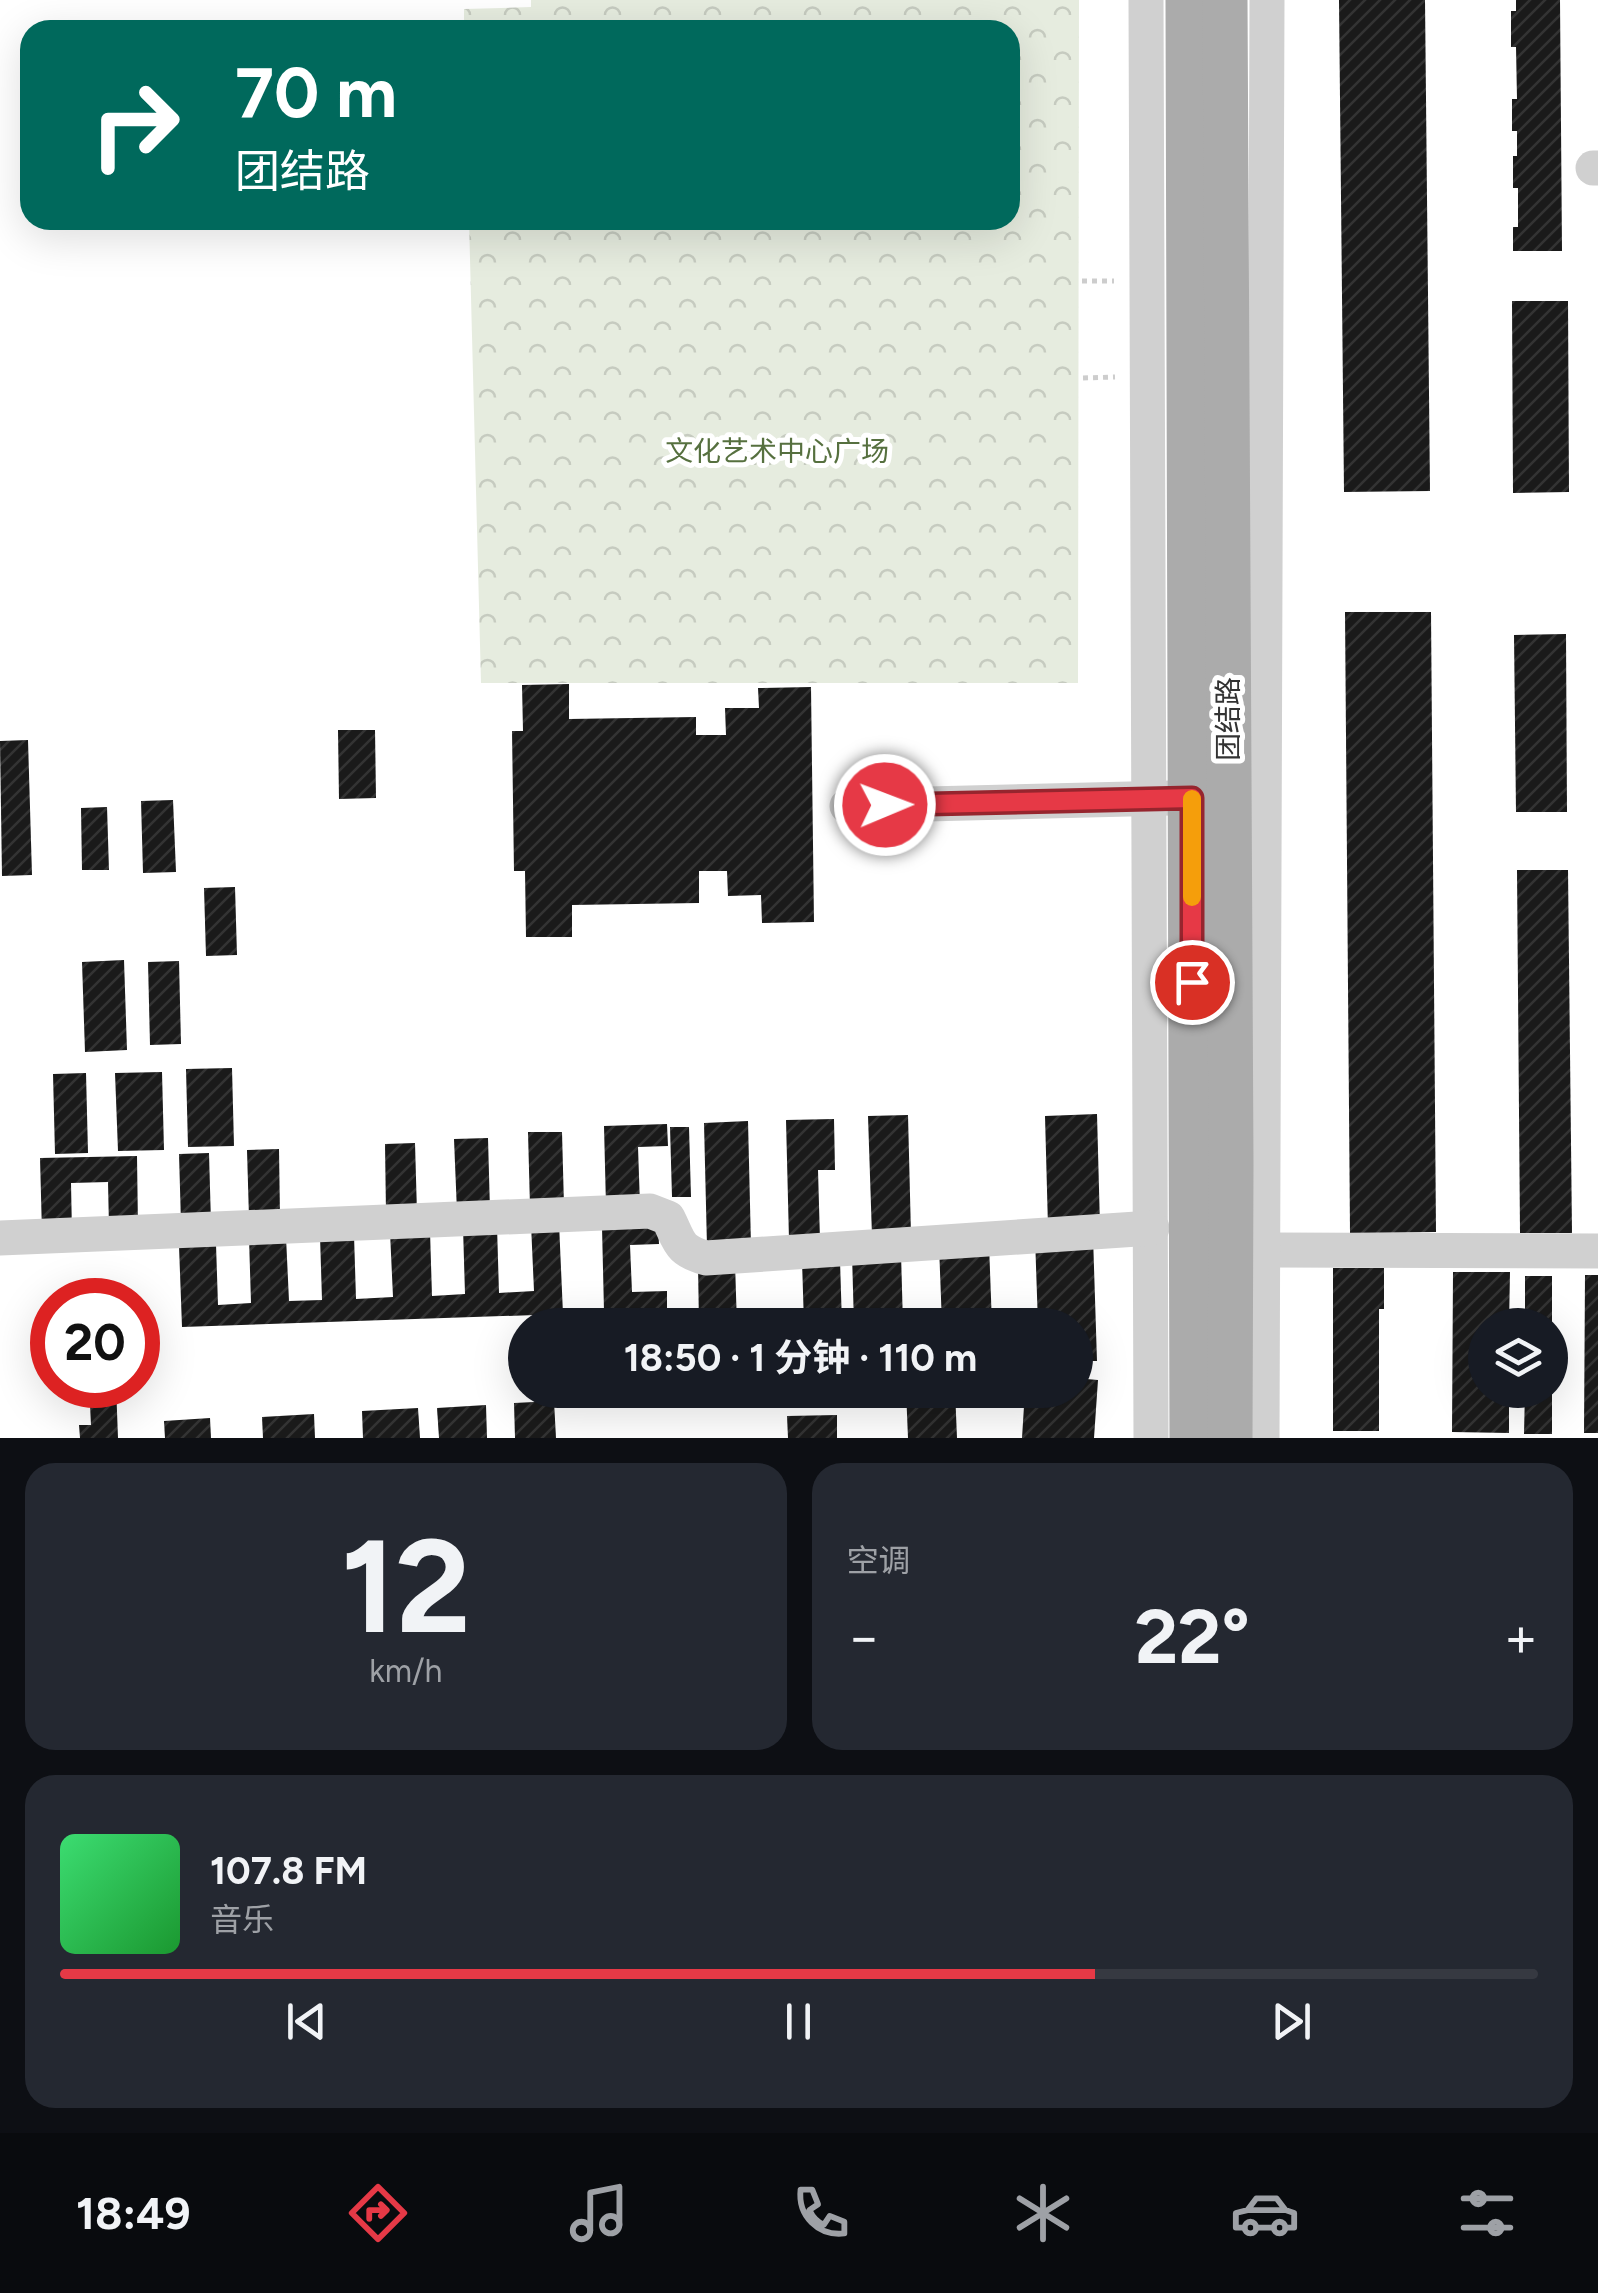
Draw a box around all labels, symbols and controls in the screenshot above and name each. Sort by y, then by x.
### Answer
text: 70 m [235,50,397,135]
icon: right [70,60,200,190]
text: 团结路 [235,144,370,198]
park label: 文化艺术中心广场 [665,434,889,468]
street label: 团结路 [1211,677,1245,761]
position arrow [833,753,937,857]
pin [1150,940,1235,1025]
icon: arrive [1165,955,1220,1010]
speed limit sign: 20 [30,1278,160,1408]
map controls [1468,1308,1568,1408]
button: layers [1468,1308,1568,1408]
text: 18:50 · 1 分钟 · 110 m [624,1335,977,1381]
text: 12 [341,1509,471,1665]
text: 空调 [847,1542,911,1580]
text: 22° [1135,1592,1250,1682]
text: − [847,1604,881,1670]
text: + [1504,1604,1538,1670]
text: km/h [369,1652,442,1690]
text: 107.8 FM [210,1848,367,1894]
text: 音乐 [210,1901,274,1939]
icon: previous [279,1994,334,2049]
icon: pause [771,1994,826,2049]
icon: next [1264,1994,1319,2049]
icon: directions [343,2178,413,2248]
icon: music [564,2178,634,2248]
icon: phone [786,2178,856,2248]
icon: climate [1008,2178,1078,2248]
icon: car [1230,2178,1300,2248]
icon: filters [1452,2178,1522,2248]
text: 18:49 [76,2186,191,2240]

